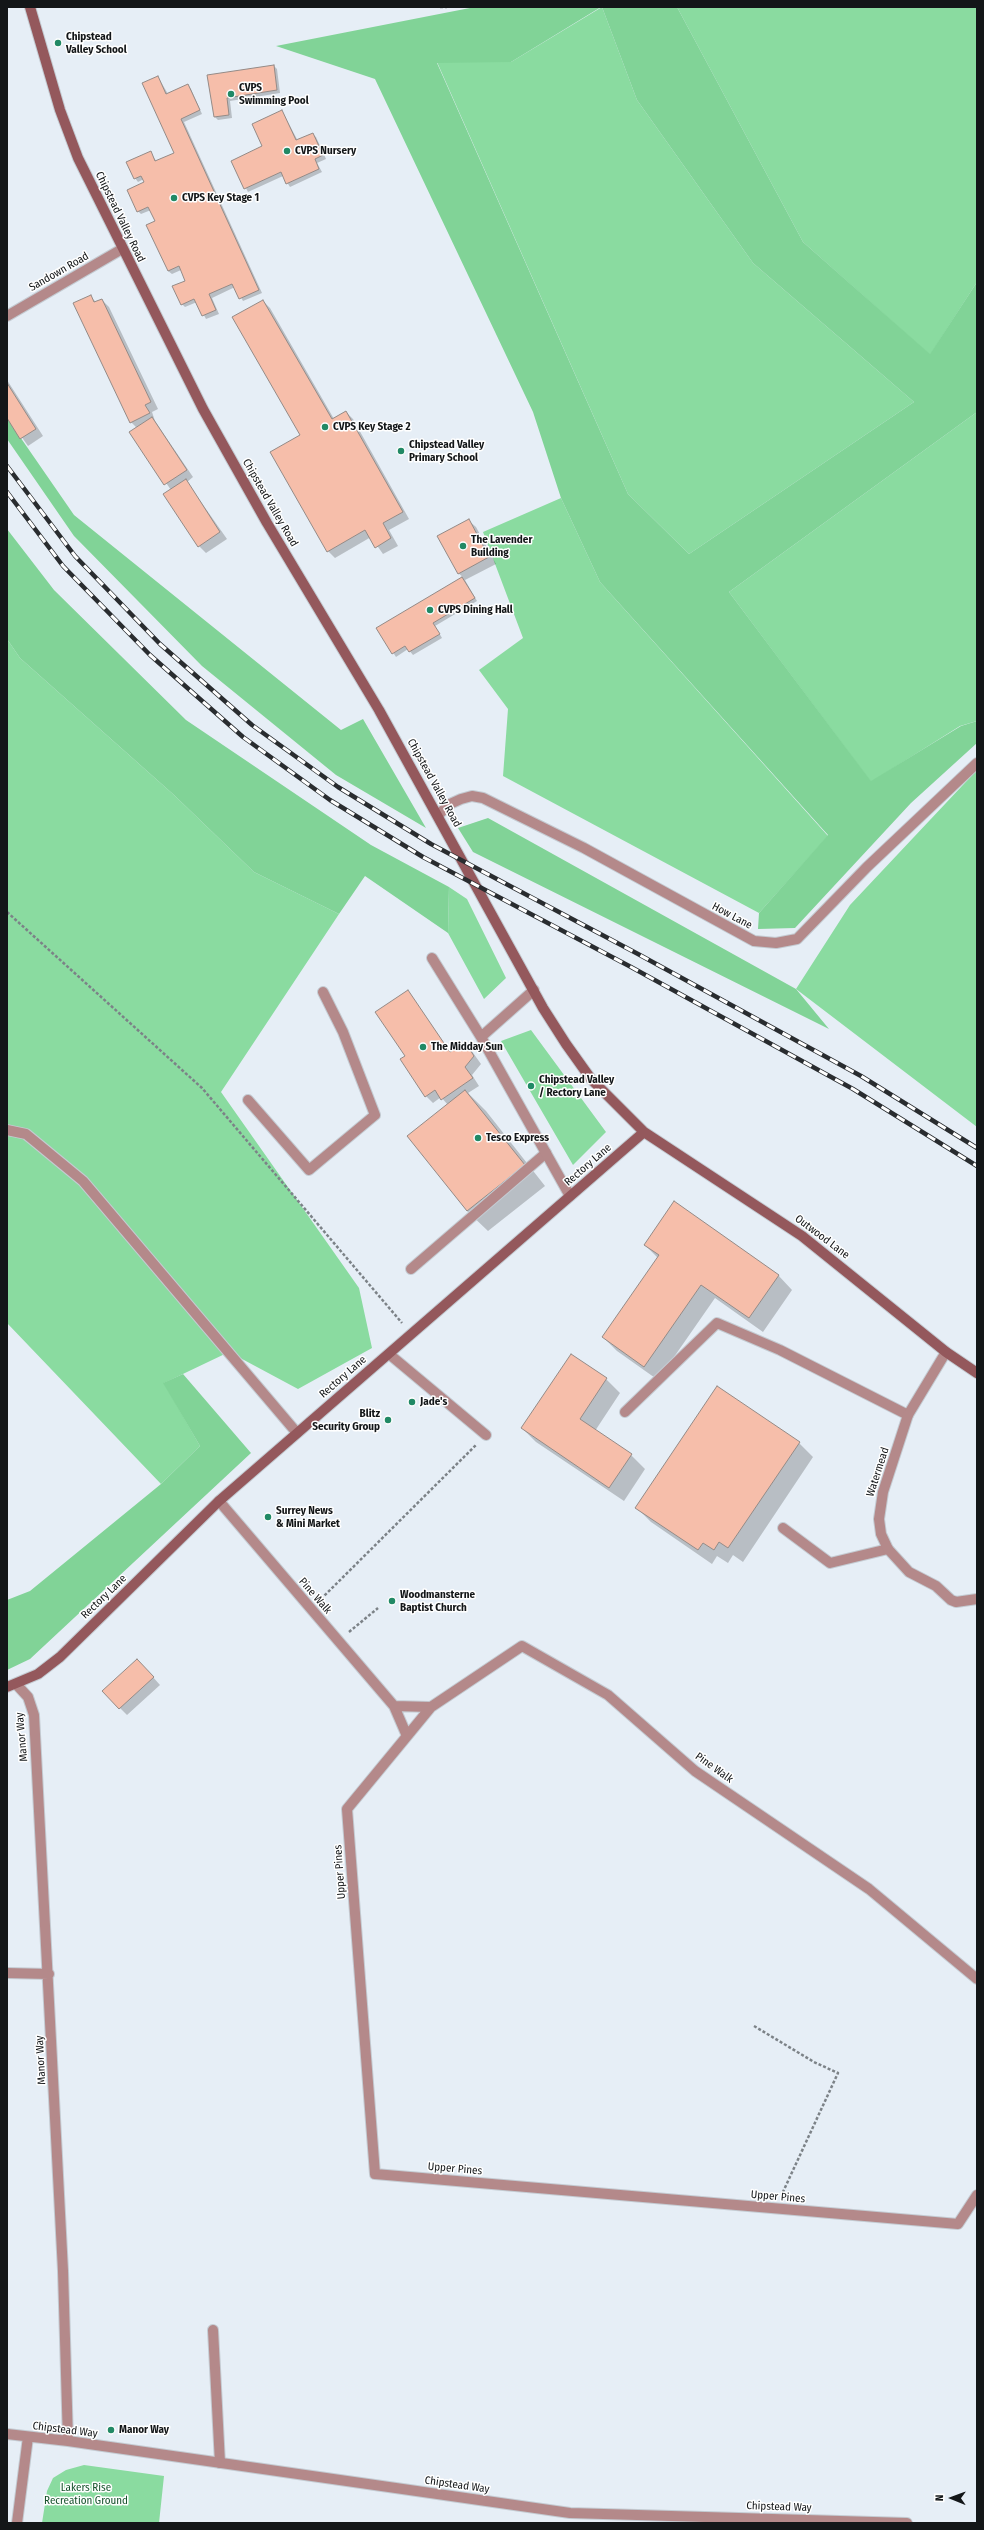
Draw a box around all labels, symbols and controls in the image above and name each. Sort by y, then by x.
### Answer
place label: Chipstead Valley School [66,30,127,56]
marker: Chipstead Valley School [53,38,63,48]
place label: CVPS Swimming Pool [239,81,309,107]
marker: CVPS Swimming Pool [226,89,236,99]
place label: CVPS Nursery [295,144,356,158]
marker: CVPS Nursery [282,146,292,156]
street label: Chipstead Valley Road [92,170,148,264]
place label: CVPS Key Stage 1 [182,191,259,205]
marker: CVPS Key Stage 1 [169,193,179,203]
street label: Sandown Road [27,250,91,294]
place label: CVPS Key Stage 2 [333,420,411,434]
marker: CVPS Key Stage 2 [320,422,330,432]
place label: Chipstead Valley Primary School [409,438,484,464]
marker: Chipstead Valley Primary School [396,446,406,456]
street label: Chipstead Valley Road [240,457,300,549]
place label: The Lavender Building [471,533,532,559]
marker: The Lavender Building [458,541,468,551]
place label: CVPS Dining Hall [438,603,513,617]
marker: CVPS Dining Hall [425,605,435,615]
street label: Chipstead Valley Road [404,736,464,830]
street label: How Lane [710,900,754,932]
place label: The Midday Sun [431,1040,503,1054]
marker: The Midday Sun [418,1042,428,1052]
place label: Chipstead Valley / Rectory Lane [539,1073,614,1099]
marker: Chipstead Valley / Rectory Lane [526,1081,536,1091]
place label: Tesco Express [486,1131,549,1145]
marker: Tesco Express [473,1133,483,1143]
street label: Rectory Lane [562,1141,614,1189]
street label: Outwood Lane [792,1212,852,1262]
street label: Rectory Lane [317,1353,369,1401]
place label: Jade's [420,1395,447,1409]
marker: Jade's [407,1397,417,1407]
place label: Blitz Security Group [312,1407,380,1433]
marker: Blitz Security Group [383,1415,393,1425]
street label: Watermead [864,1446,892,1498]
place label: Surrey News & Mini Market [276,1504,340,1530]
marker: Surrey News & Mini Market [263,1512,273,1522]
street label: Rectory Lane [79,1572,129,1622]
street label: Pine Walk [296,1575,334,1617]
place label: Woodmansterne Baptist Church [400,1588,475,1614]
marker: Woodmansterne Baptist Church [387,1596,397,1606]
street label: Manor Way [13,1712,31,1762]
street label: Pine Walk [693,1750,735,1786]
street label: Upper Pines [332,1844,348,1900]
street label: Manor Way [33,2035,49,2085]
street label: Upper Pines [427,2160,483,2178]
street label: Upper Pines [750,2188,806,2206]
street label: Chipstead Way [32,2419,98,2441]
place label: Manor Way [119,2423,169,2437]
marker: Manor Way [106,2425,116,2435]
street label: Chipstead Way [424,2474,490,2496]
north arrow [932,2478,972,2518]
park label: Lakers Rise Recreation Ground [44,2481,128,2507]
text: N [933,2494,946,2501]
street label: Chipstead Way [746,2499,812,2515]

